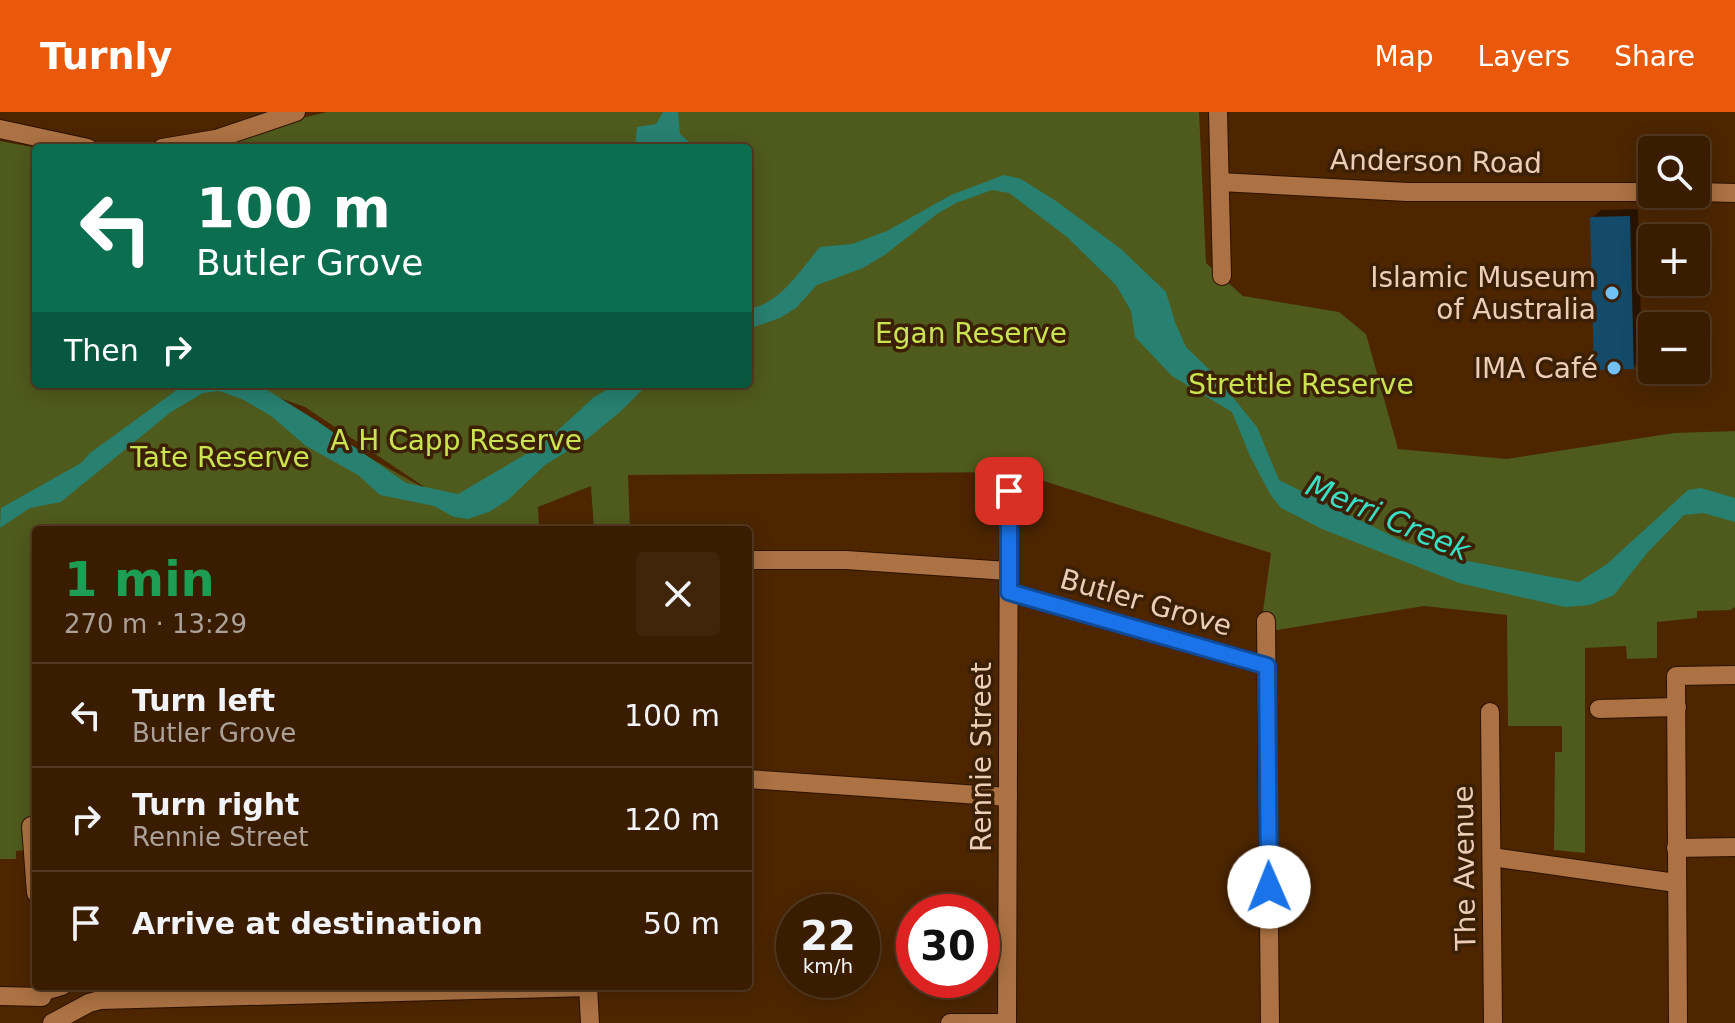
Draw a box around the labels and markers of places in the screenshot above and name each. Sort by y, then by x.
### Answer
place label: Islamic Museum of Australia [1370,261,1596,326]
marker: Islamic Museum of Australia [1603,284,1621,302]
place label: IMA Café [1474,352,1598,385]
marker: IMA Café [1605,359,1623,377]
pin [975,457,1043,525]

